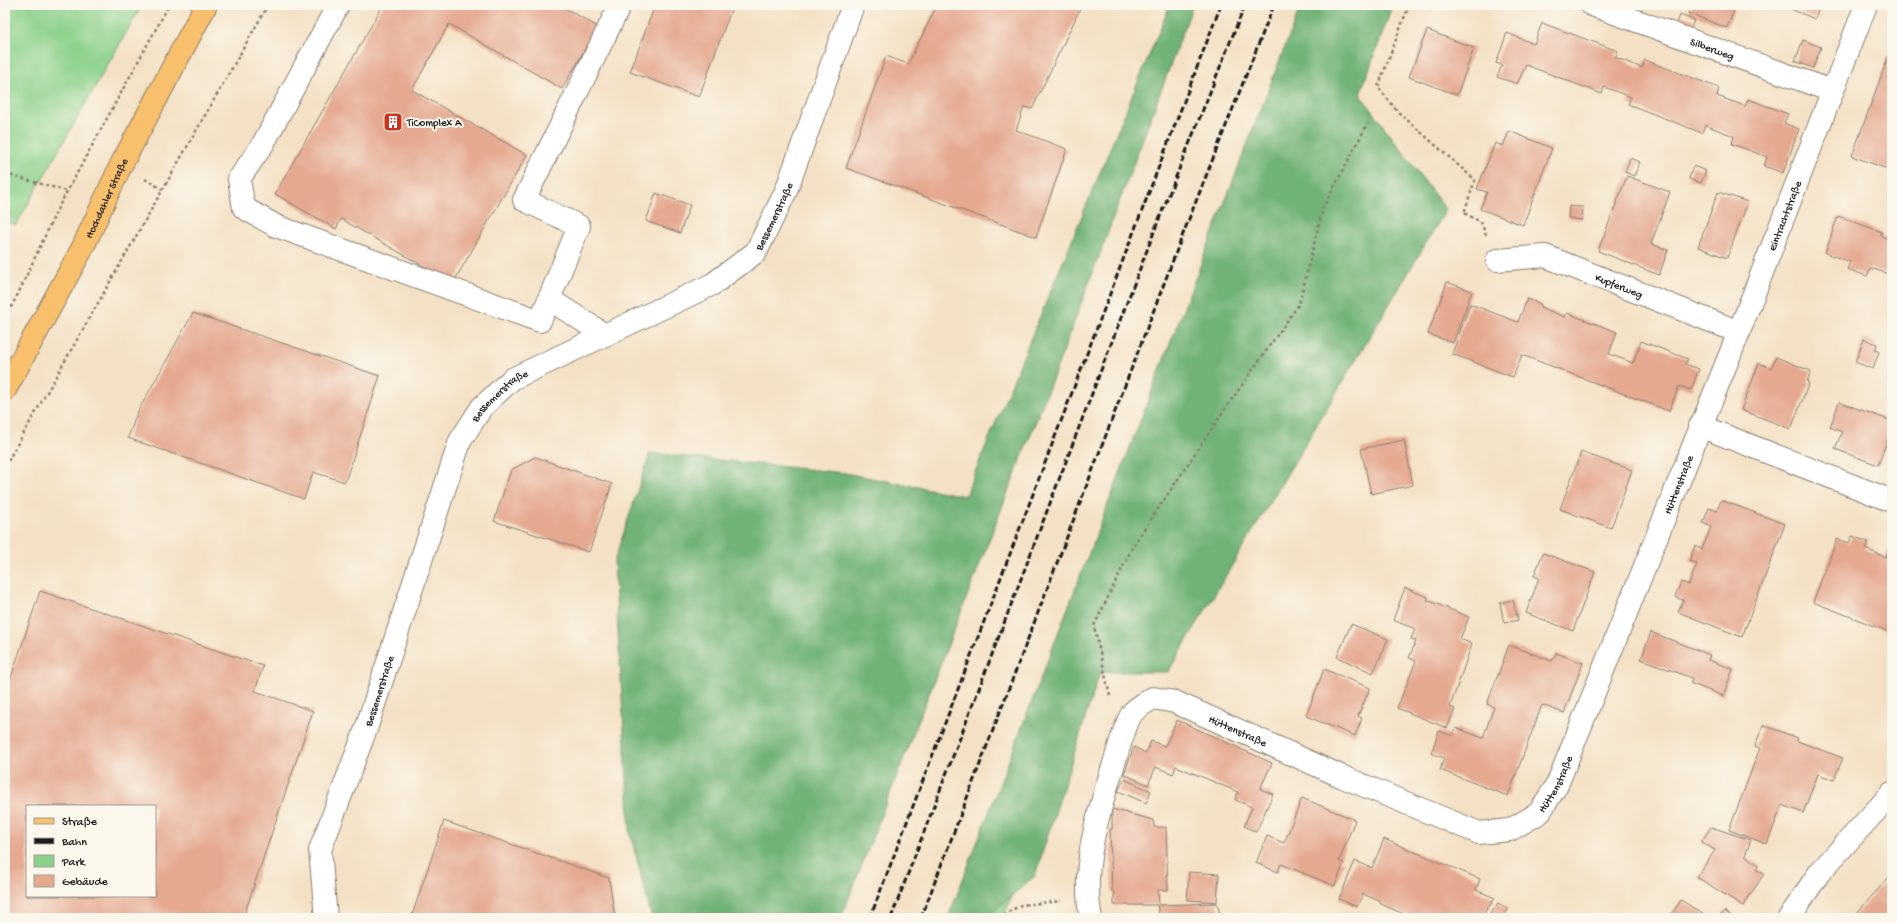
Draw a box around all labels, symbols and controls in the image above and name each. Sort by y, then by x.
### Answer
street label: Silberweg [1688,37,1735,63]
building icon: TiComplex A [382,111,404,133]
place label: TiComplex A [406,118,462,130]
street label: Hochdahler Straße [84,157,132,241]
street label: Eintrachtstraße [1767,179,1805,253]
street label: Bessemerstraße [753,181,797,254]
street label: Kupferweg [1593,272,1644,302]
street label: Bessemerstraße [469,368,531,426]
street label: Hüttenstraße [1662,454,1697,516]
street label: Bessemerstraße [363,654,398,729]
street label: Hüttenstraße [1206,714,1269,750]
street label: Hüttenstraße [1537,754,1576,815]
legend [26,805,156,897]
text: Straße [62,816,98,830]
text: Bahn [61,836,87,850]
text: Park [61,856,87,870]
text: Gebäude [62,876,108,890]

